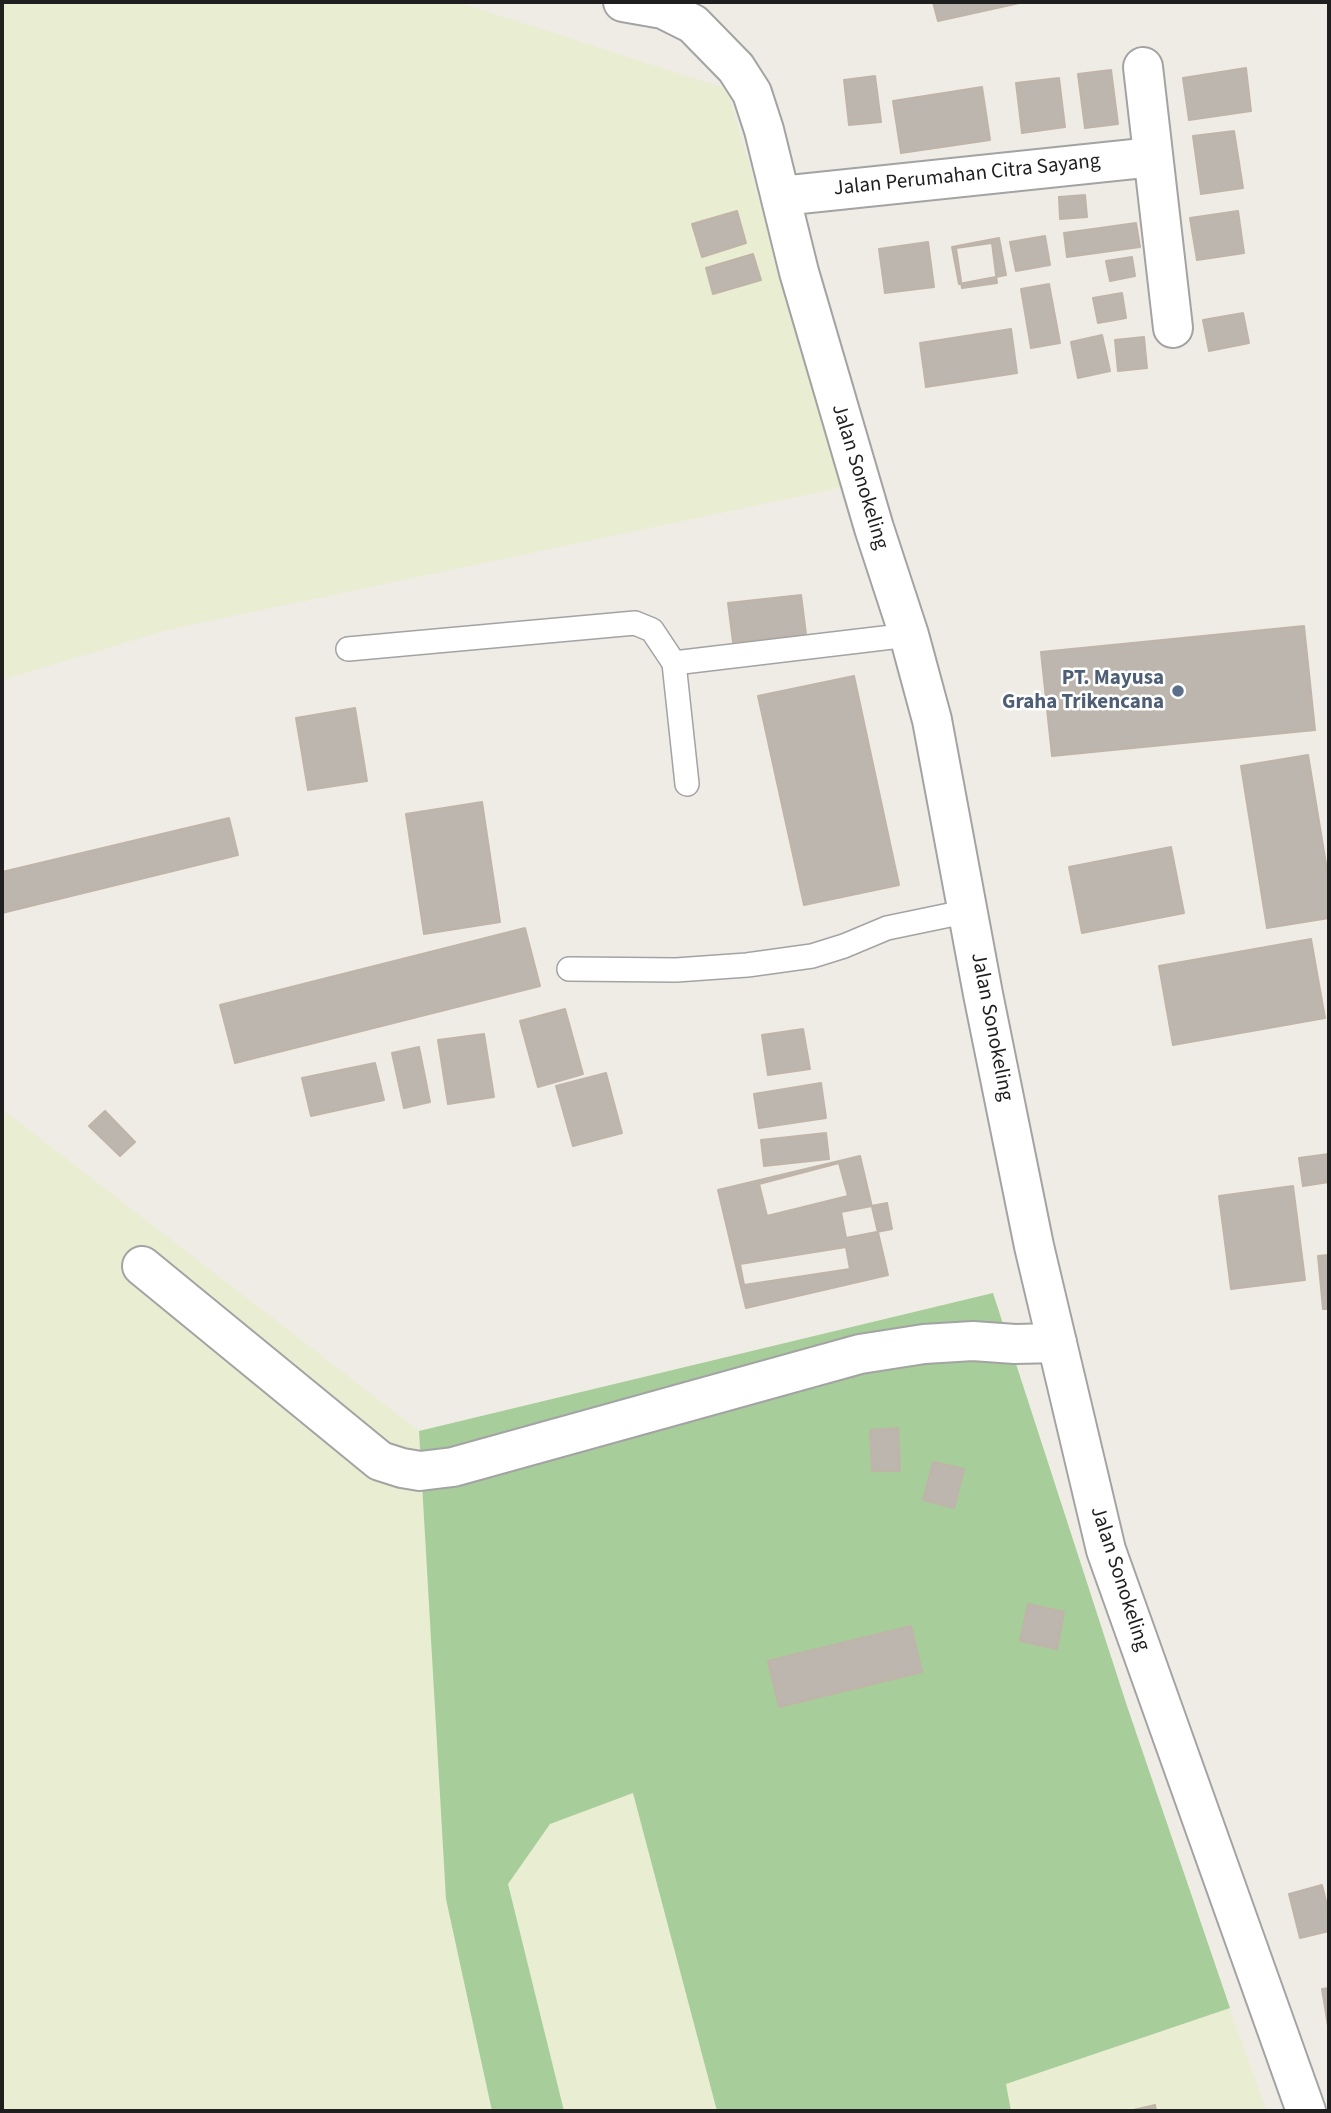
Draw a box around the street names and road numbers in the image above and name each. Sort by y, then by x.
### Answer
street label: Jalan Perumahan Citra Sayang [832,149,1102,203]
street label: Jalan Sonokeling [825,401,893,553]
street label: Jalan Sonokeling [964,951,1018,1103]
street label: Jalan Sonokeling [1084,1503,1154,1655]

